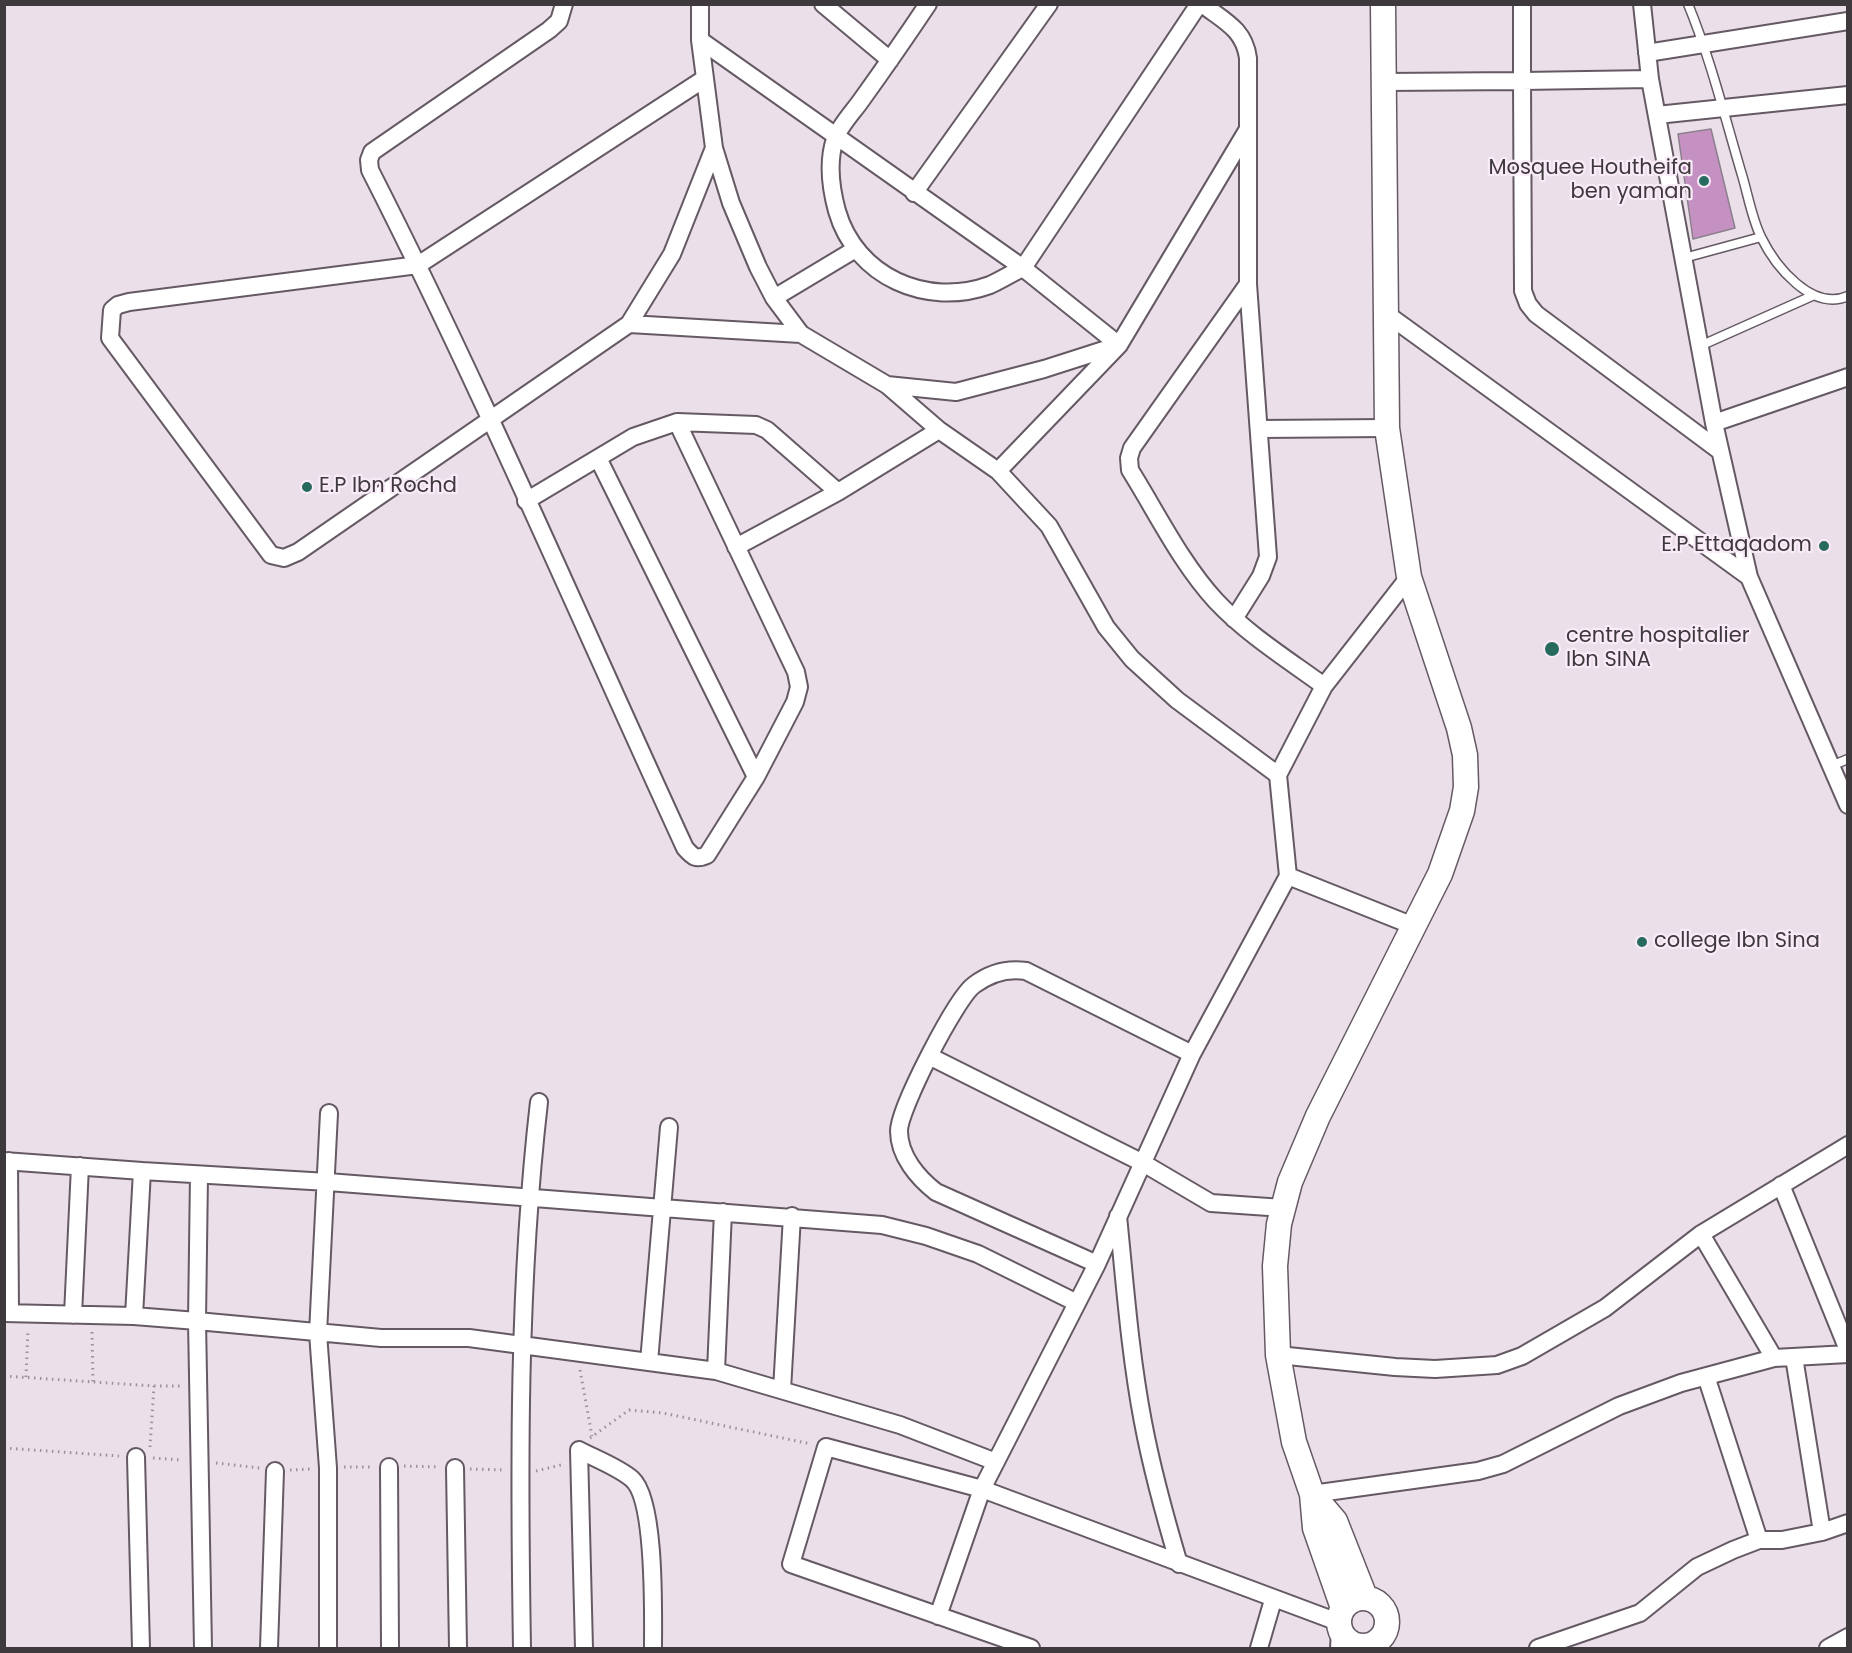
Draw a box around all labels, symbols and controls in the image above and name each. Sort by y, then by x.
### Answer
place label: Mosquee Houtheifa ben yaman [1488,156,1692,206]
marker: Mosquee Houtheifa ben yaman [1697,174,1711,188]
place label: E.P Ibn Rochd [319,474,457,500]
marker: E.P Ibn Rochd [300,480,314,494]
place label: E.P Ettaqadom [1661,533,1812,559]
marker: E.P Ettaqadom [1817,539,1831,553]
place label: centre hospitalier Ibn SINA [1566,624,1750,674]
marker: centre hospitalier Ibn SINA [1543,640,1561,658]
place label: college Ibn Sina [1654,929,1820,955]
marker: college Ibn Sina [1635,935,1649,949]

